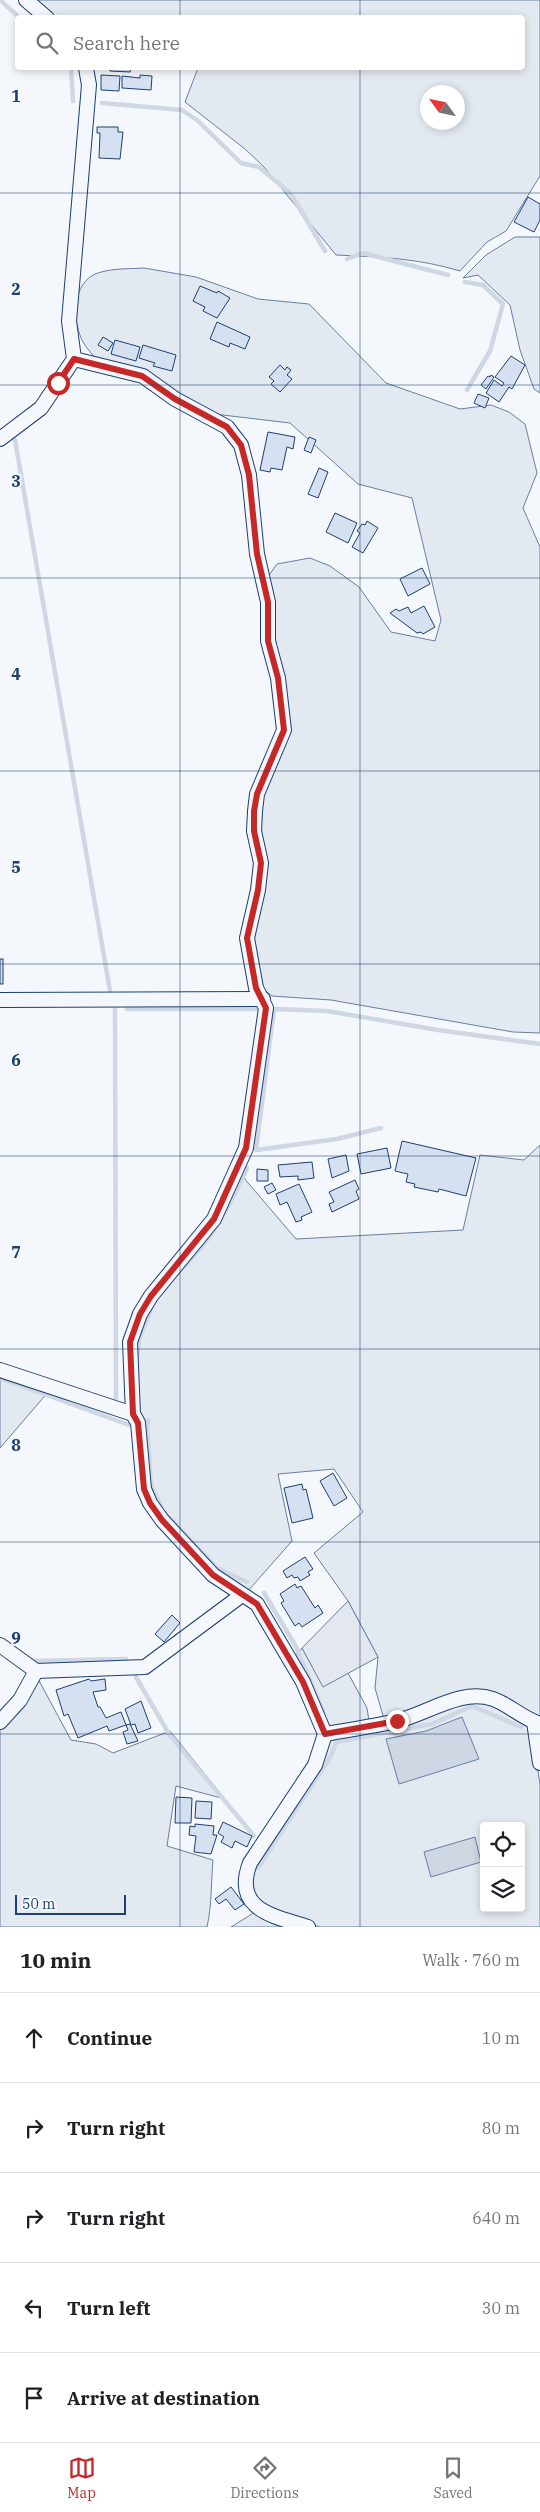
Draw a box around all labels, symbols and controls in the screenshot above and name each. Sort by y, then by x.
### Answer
search box [15,15,525,70]
icon: search [33,29,61,57]
text: Search here [73,31,180,55]
north arrow [420,85,465,130]
text: 1 [11,86,21,106]
text: 2 [11,279,21,299]
route start [47,372,70,395]
text: 3 [11,471,21,491]
text: 4 [11,664,21,684]
text: 5 [11,857,21,877]
text: 6 [11,1050,21,1070]
text: 7 [11,1242,21,1262]
text: 8 [11,1435,21,1455]
text: 9 [11,1628,21,1648]
route end [386,1710,409,1733]
map controls [480,1822,525,1912]
button: locate [480,1822,525,1867]
button: layers [480,1867,525,1912]
scale bar [15,1892,126,1915]
text: 50 m [22,1895,55,1913]
text: 10 min [20,1946,91,1974]
text: Walk · 760 m [422,1950,520,1970]
icon: ahead [20,2024,48,2052]
text: Continue [67,2026,152,2050]
text: 10 m [482,2028,520,2048]
icon: right [20,2114,48,2142]
text: Turn right [67,2116,165,2140]
text: 80 m [482,2118,520,2138]
icon: right [20,2204,48,2232]
text: Turn right [67,2206,165,2230]
text: 640 m [472,2208,520,2228]
icon: left [20,2294,48,2322]
text: Turn left [67,2296,150,2320]
text: 30 m [482,2298,520,2318]
icon: arrive [20,2384,48,2412]
text: Arrive at destination [67,2386,260,2410]
tab: Map [67,2454,96,2502]
tab: Directions [230,2454,299,2502]
tab: Saved [433,2454,473,2502]

